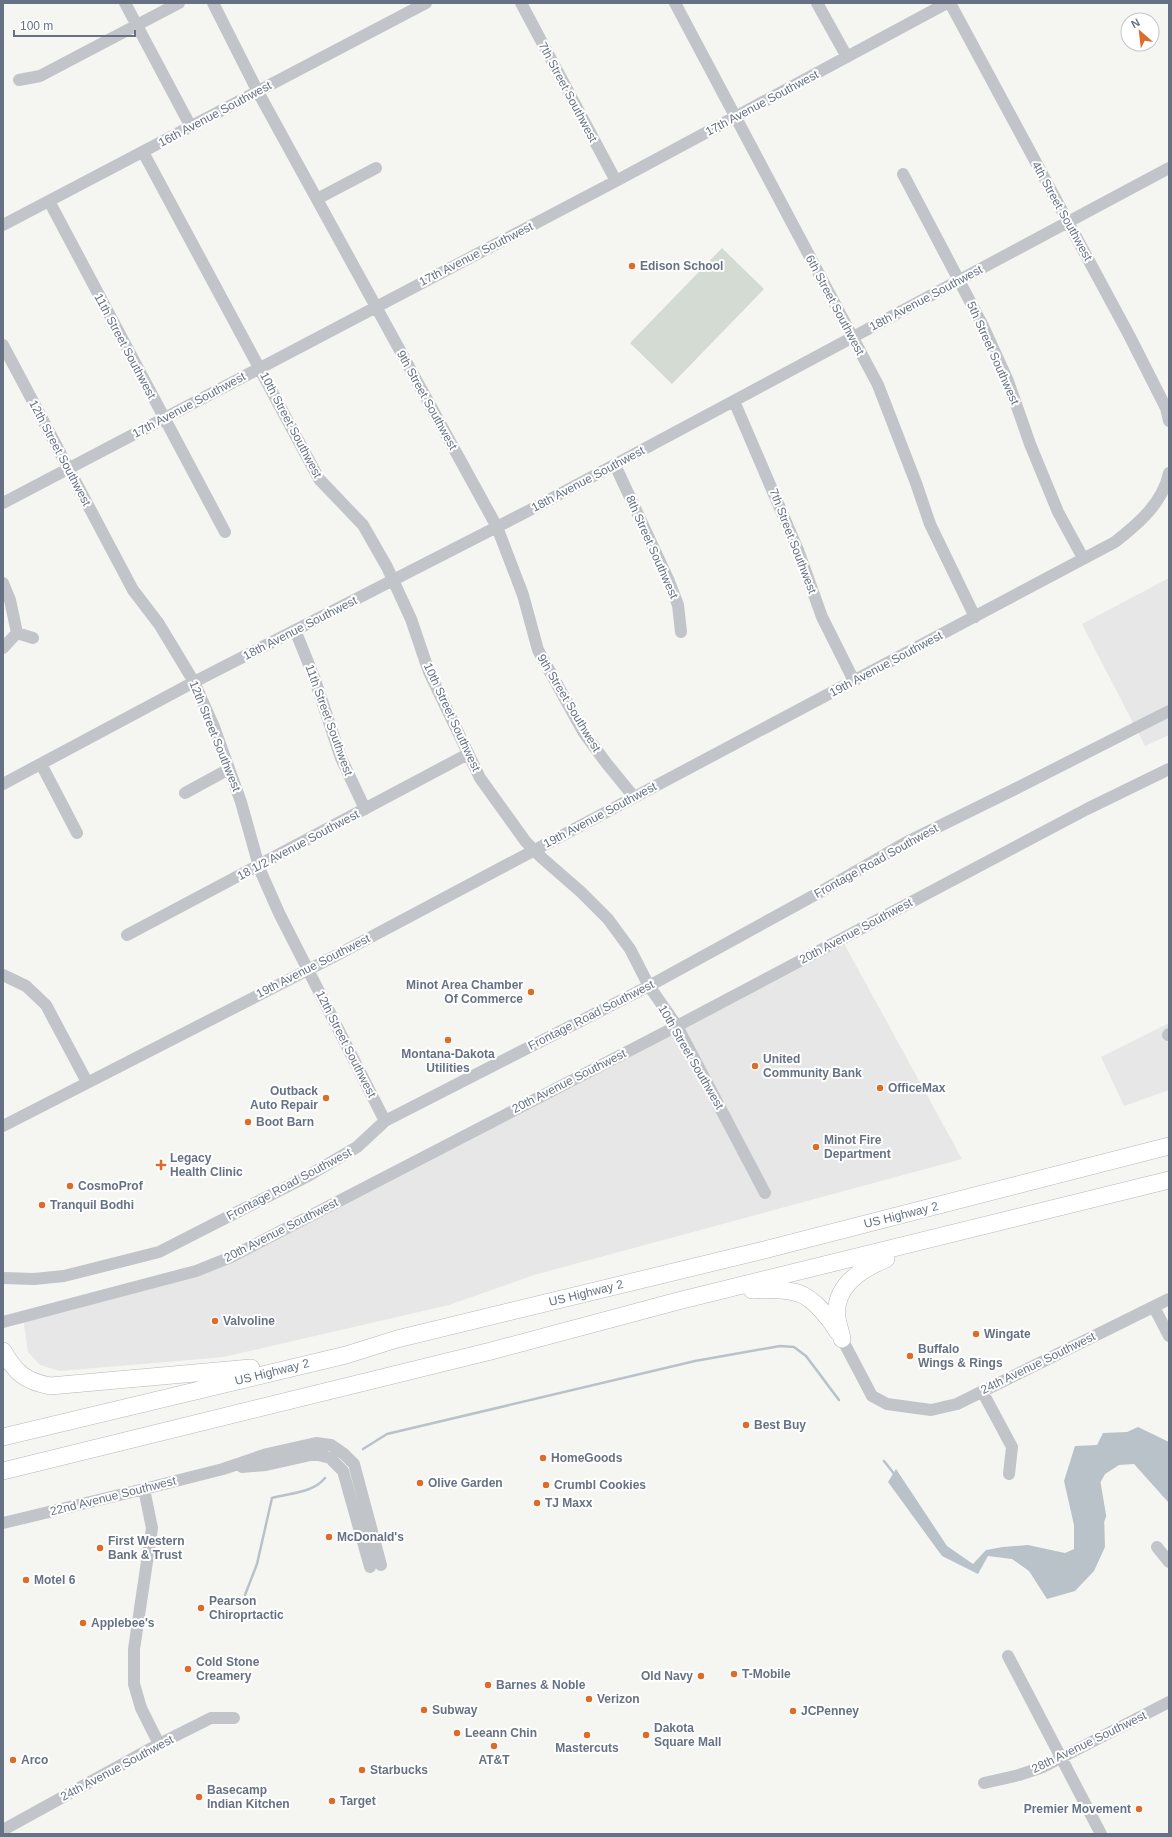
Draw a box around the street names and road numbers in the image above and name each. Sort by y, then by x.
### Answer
street label: 7th Street Southwest [536,40,601,145]
street label: 17th Avenue Southwest [703,67,821,139]
street label: 16th Avenue Southwest [156,78,274,150]
street label: 4th Street Southwest [1029,159,1095,264]
street label: 17th Avenue Southwest [417,219,536,289]
street label: 6th Street Southwest [803,253,868,358]
street label: 18th Avenue Southwest [867,262,985,334]
street label: 11th Street Southwest [91,291,159,402]
street label: 5th Street Southwest [964,299,1022,407]
street label: 9th Street Southwest [394,348,460,453]
street label: 17th Avenue Southwest [130,369,248,441]
street label: 10th Street Southwest [257,370,325,481]
street label: 12th Street Southwest [26,398,94,509]
street label: 18th Avenue Southwest [529,443,647,515]
street label: 7th Street Southwest [767,486,820,596]
street label: 8th Street Southwest [623,493,681,601]
street label: 18th Avenue Southwest [241,593,360,663]
street label: 19th Avenue Southwest [827,628,945,700]
street label: 9th Street Southwest [534,652,604,755]
street label: 10th Street Southwest [421,661,484,774]
street label: 11th Street Southwest [302,663,356,778]
street label: 12th Street Southwest [186,679,244,794]
street label: 19th Avenue Southwest [541,779,659,851]
street label: 18 1/2 Avenue Southwest [235,807,362,883]
street label: Frontage Road Southwest [812,821,941,901]
street label: 20th Avenue Southwest [797,895,915,967]
street label: 19th Avenue Southwest [254,931,373,1001]
street label: Frontage Road Southwest [526,977,657,1053]
street label: 12th Street Southwest [313,988,379,1100]
street label: 10th Street Southwest [655,1002,727,1112]
street label: 20th Avenue Southwest [510,1046,629,1116]
street label: Frontage Road Southwest [224,1145,354,1223]
street label: 20th Avenue Southwest [222,1195,341,1265]
street label: US Highway 2 [862,1199,940,1231]
street label: US Highway 2 [547,1277,625,1309]
street label: 24th Avenue Southwest [978,1329,1098,1397]
street label: US Highway 2 [233,1356,311,1388]
street label: 22nd Avenue Southwest [49,1473,178,1518]
street label: 28th Avenue Southwest [1029,1708,1149,1776]
street label: 24th Avenue Southwest [58,1732,176,1804]

